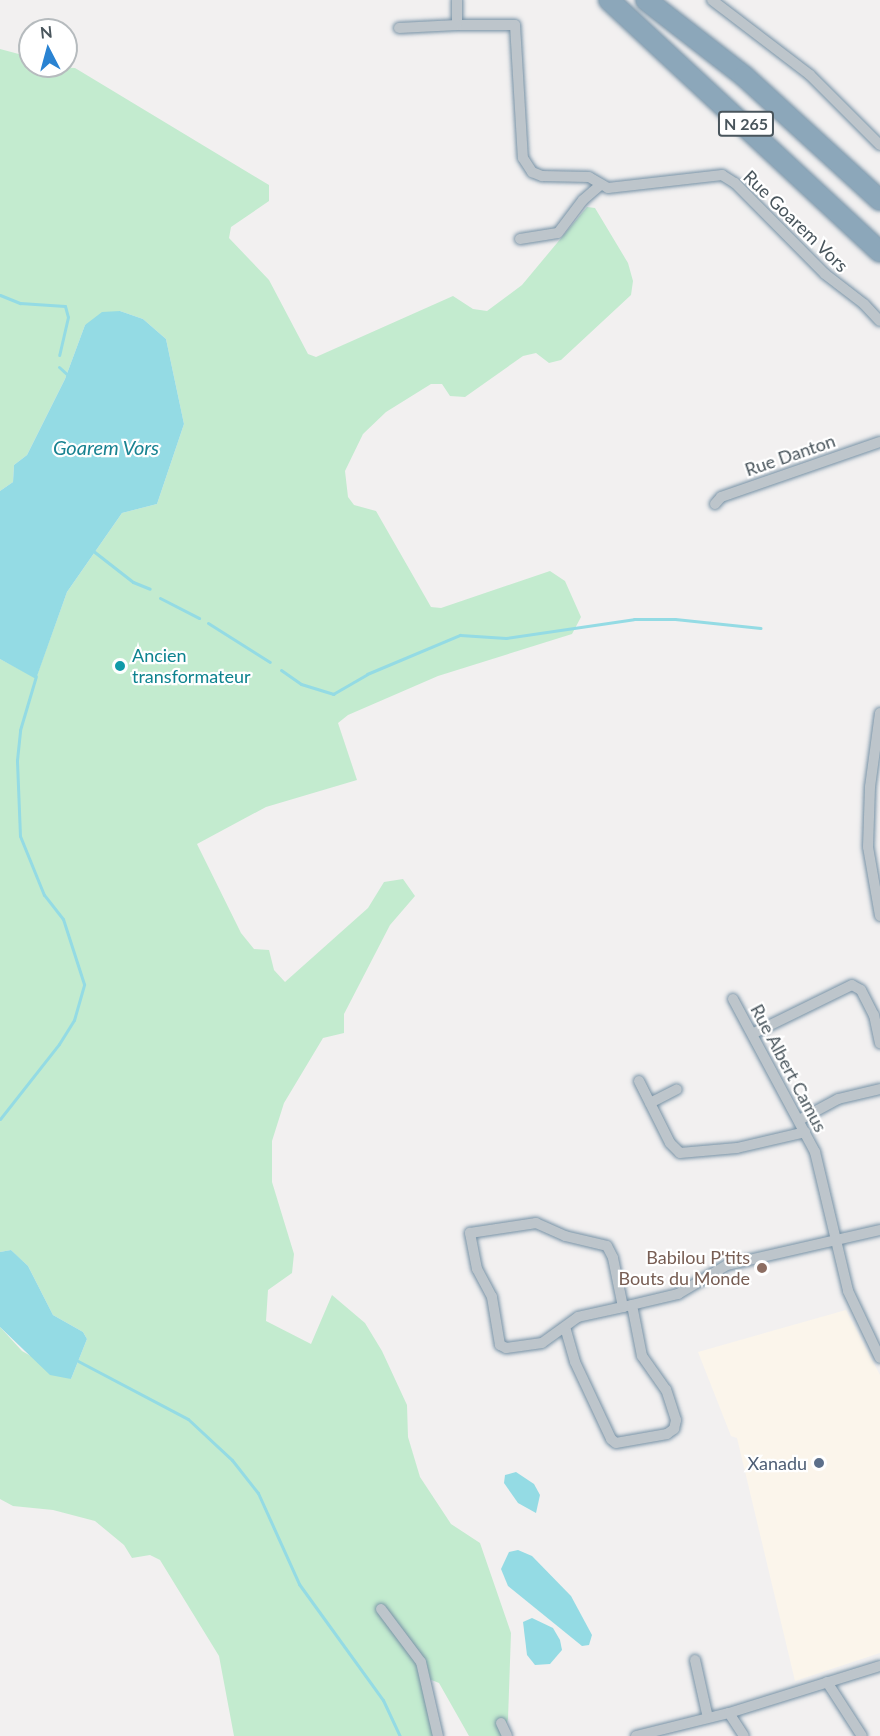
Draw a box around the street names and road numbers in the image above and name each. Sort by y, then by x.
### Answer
road number: N 265 [718,111,774,137]
street label: Rue Goarem Vors [739,165,853,277]
street label: Rue Danton [742,429,838,481]
street label: Rue Albert Camus [746,1000,832,1136]

